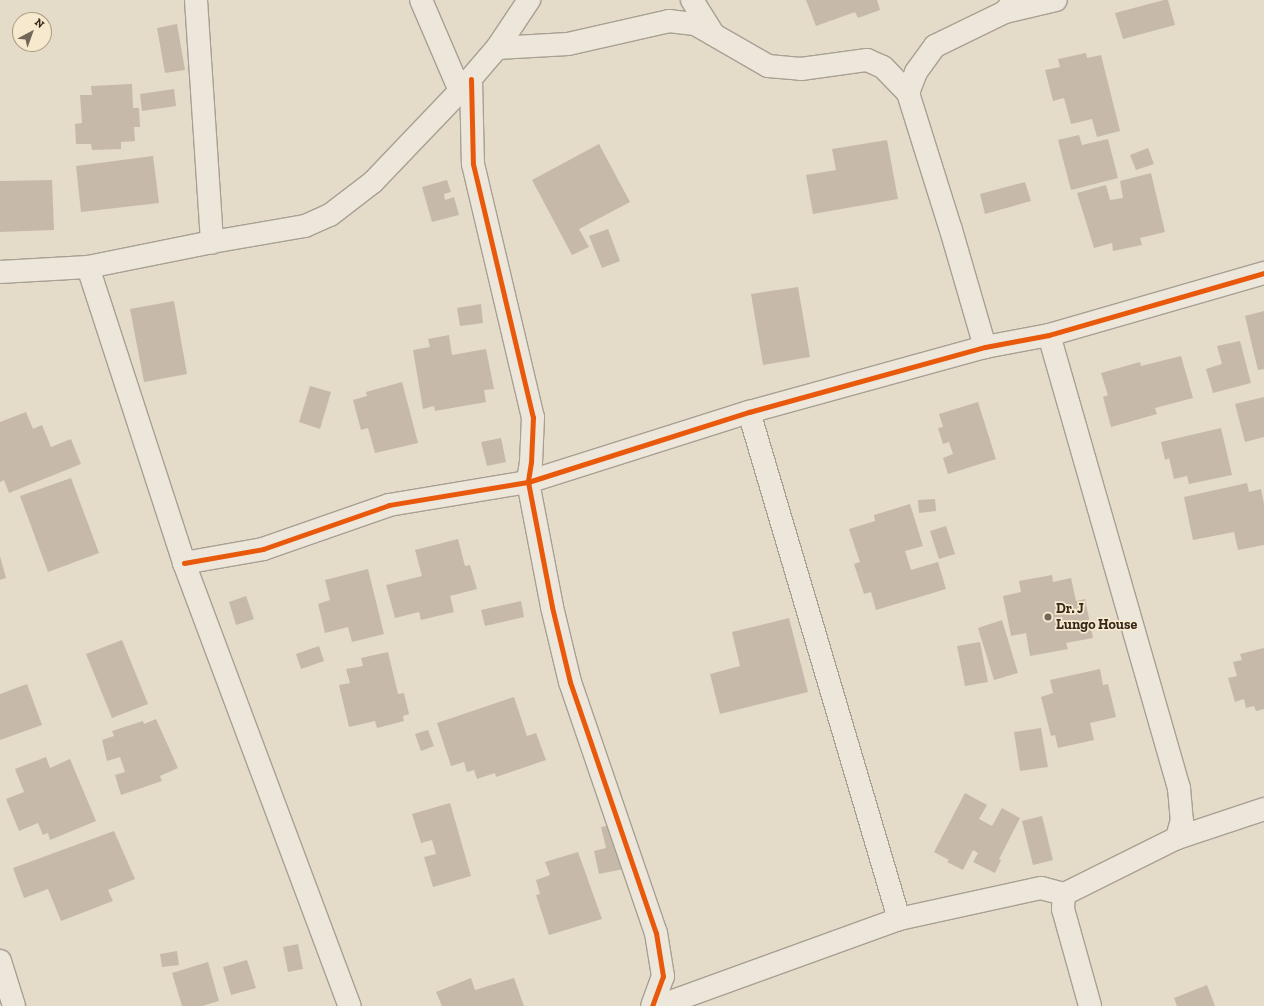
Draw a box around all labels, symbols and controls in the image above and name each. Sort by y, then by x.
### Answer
north arrow [12,12,52,52]
text: N [32,16,47,31]
place label: Dr. J Lungo House [1056,601,1137,634]
marker: Dr. J Lungo House [1043,612,1053,622]

